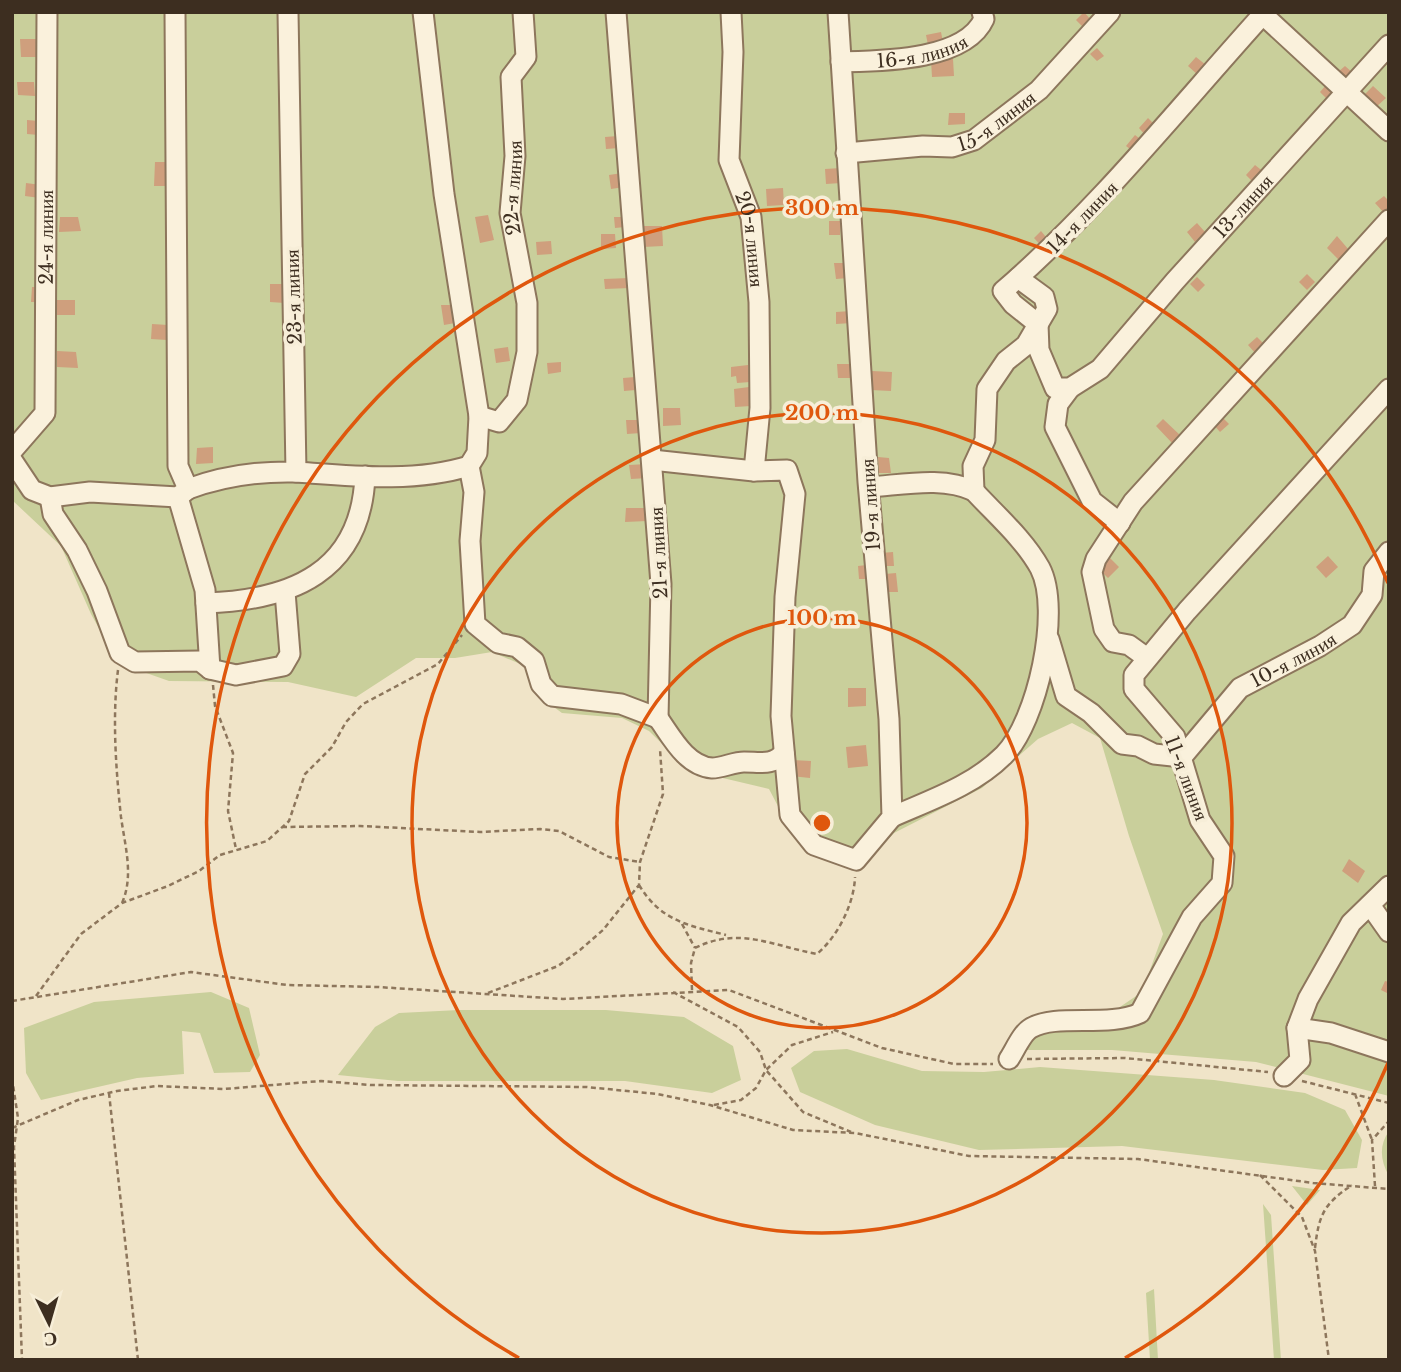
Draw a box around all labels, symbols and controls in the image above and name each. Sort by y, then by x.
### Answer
street label: 16-я линия [876,30,972,73]
street label: 15-я линия [955,86,1040,157]
street label: 22-я линия [499,140,527,237]
street label: 13-линия [1209,170,1278,243]
street label: 14-я линия [1042,176,1123,258]
street label: 20-я линия [730,188,769,288]
street label: 24-я линия [35,190,58,285]
text: 300 m [785,195,859,221]
street label: 23-я линия [280,249,307,345]
text: 200 m [785,400,859,426]
street label: 19-я линия [856,458,885,552]
street label: 21-я линия [645,506,672,599]
text: 100 m [787,605,857,631]
street label: 10-я линия [1247,628,1341,692]
street label: 11-я линия [1160,733,1213,824]
centre of rings [810,811,834,835]
north arrow [14,1288,84,1358]
text: С [43,1327,58,1351]

